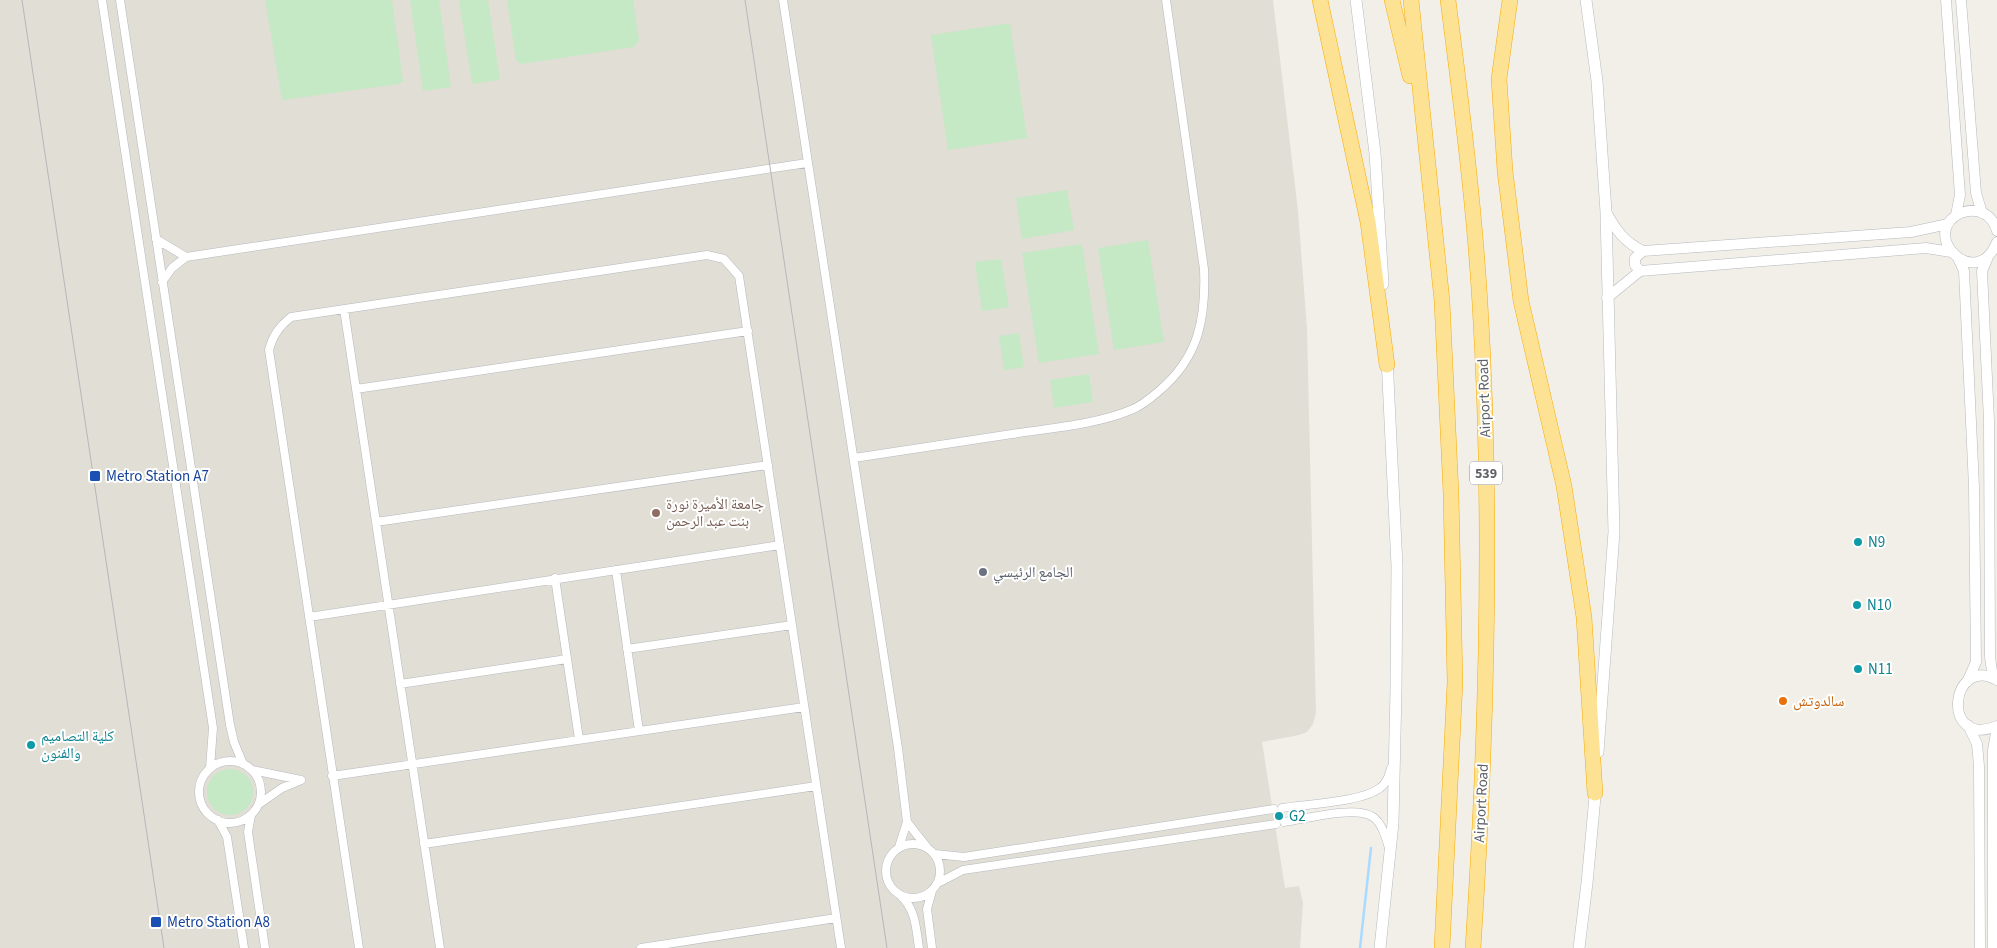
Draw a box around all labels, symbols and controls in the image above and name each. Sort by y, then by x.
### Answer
street label: Airport Road [1473,358,1496,438]
road number: 539 [1470,462,1502,484]
place label: Metro Station A7 [106,466,209,487]
marker: Metro Station A7 [88,469,102,483]
place label: جامعة الأميرة نورة بنت عبد الرحمن [666,494,764,532]
marker: جامعة الأميرة نورة بنت عبد الرحمن [650,507,662,519]
place label: N9 [1868,532,1885,553]
marker: N9 [1852,536,1864,548]
place label: الجامع الرئيسي [993,562,1073,584]
marker: الجامع الرئيسي [977,566,989,578]
place label: N10 [1867,595,1892,616]
marker: N10 [1851,599,1863,611]
place label: N11 [1868,659,1893,680]
marker: N11 [1852,663,1864,675]
place label: سالدوتش [1793,691,1845,712]
marker: سالدوتش [1777,695,1789,707]
place label: كلية التصاميم والفنون [41,726,114,764]
marker: كلية التصاميم والفنون [25,739,37,751]
street label: Airport Road [1469,763,1494,843]
place label: G2 [1289,806,1306,827]
marker: G2 [1273,810,1285,822]
place label: Metro Station A8 [167,912,270,933]
marker: Metro Station A8 [149,915,163,929]

